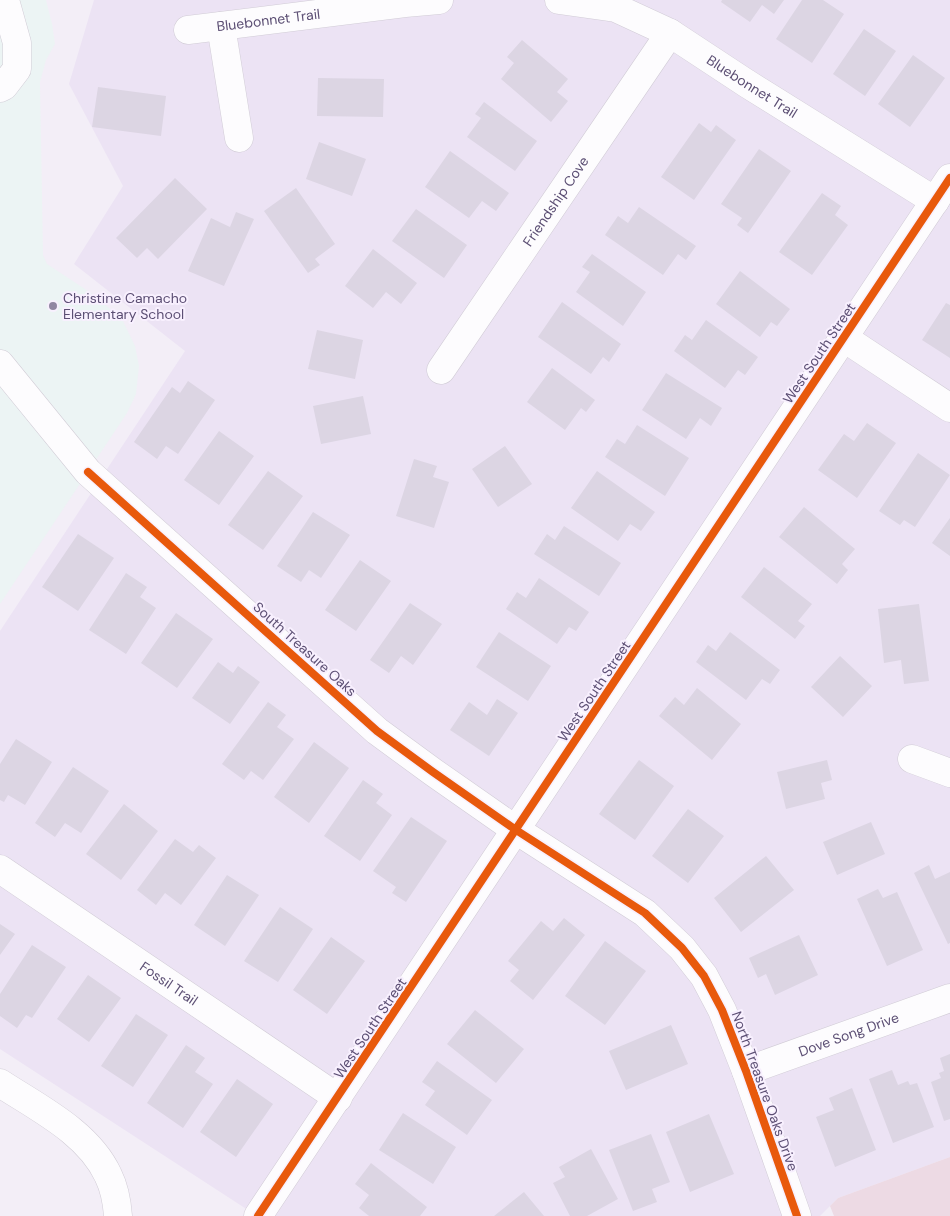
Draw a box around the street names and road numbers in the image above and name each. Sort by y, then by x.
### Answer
street label: Bluebonnet Trail [216,5,321,35]
street label: Bluebonnet Trail [703,51,801,122]
street label: Friendship Cove [519,153,593,250]
street label: West South Street [779,299,859,407]
street label: South Treasure Oaks [250,598,360,700]
street label: West South Street [554,637,634,745]
street label: Fossil Trail [136,957,201,1009]
street label: West South Street [330,974,410,1082]
street label: Dove Song Drive [796,1008,901,1061]
street label: North Treasure Oaks Drive [728,1009,802,1173]

